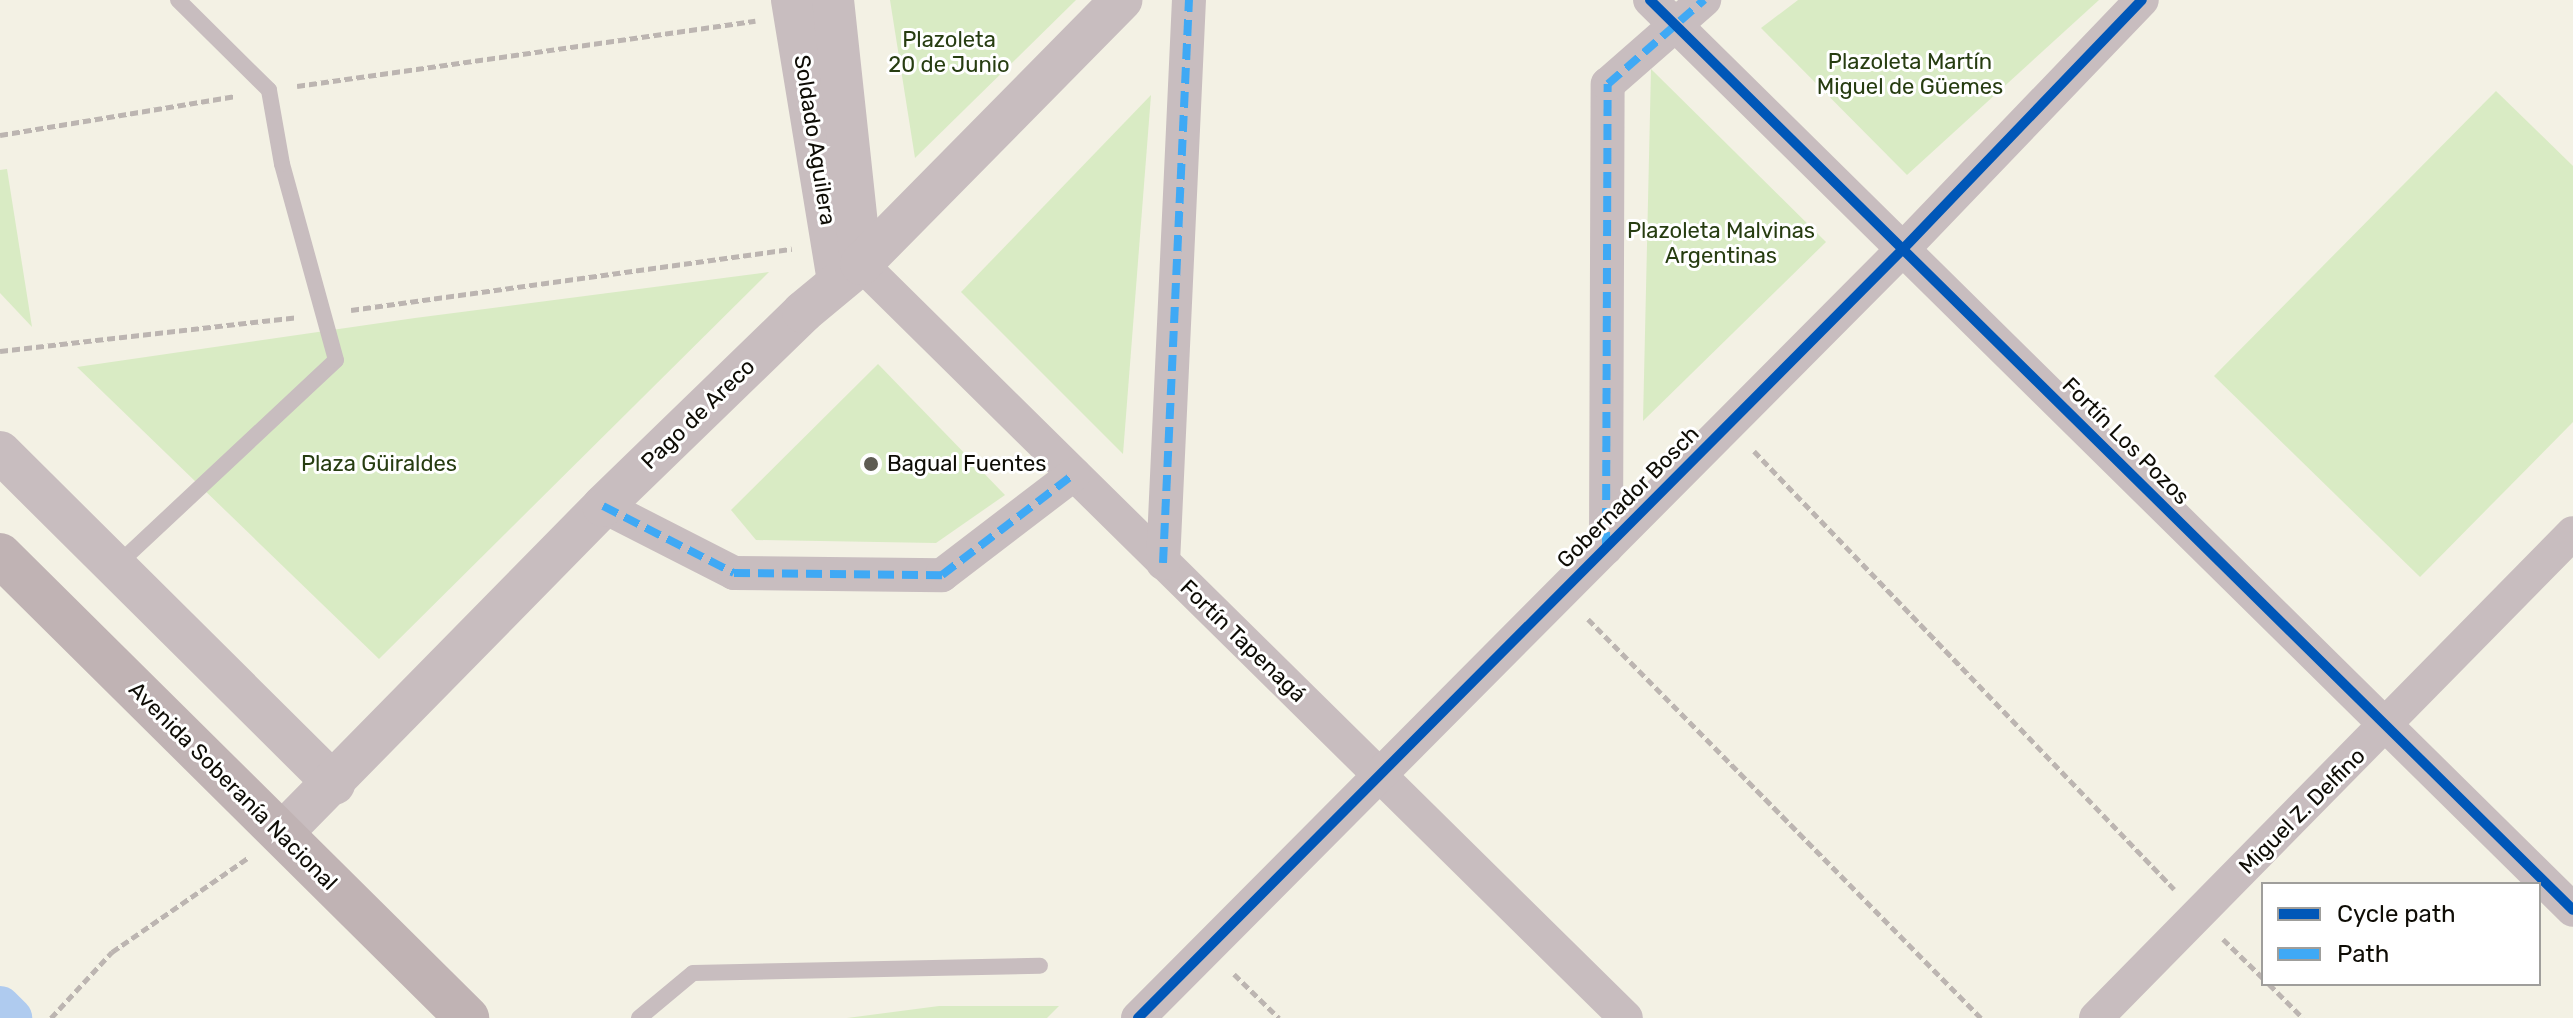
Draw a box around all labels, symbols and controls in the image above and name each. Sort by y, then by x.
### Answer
park label: Plazoleta 20 de Junio [888,26,1010,78]
park label: Plazoleta Martín Miguel de Güemes [1817,48,2003,100]
street label: Soldado Aguilera [788,53,842,227]
park label: Plazoleta Malvinas Argentinas [1627,217,1815,268]
street label: Pago de Areco [636,353,760,475]
street label: Fortín Los Pozos [2057,372,2195,510]
street label: Gobernador Bosch [1551,420,1705,574]
park label: Plaza Güiraldes [301,451,457,477]
place label: Bagual Fuentes [887,451,1047,477]
marker: Bagual Fuentes [862,455,880,473]
street label: Fortín Tapenagá [1174,574,1312,708]
street label: Avenida Soberanía Nacional [123,676,343,896]
street label: Miguel Z. Delfino [2234,743,2370,879]
legend [2261,882,2541,986]
text: Cycle path [2337,900,2456,928]
text: Path [2337,940,2389,968]

